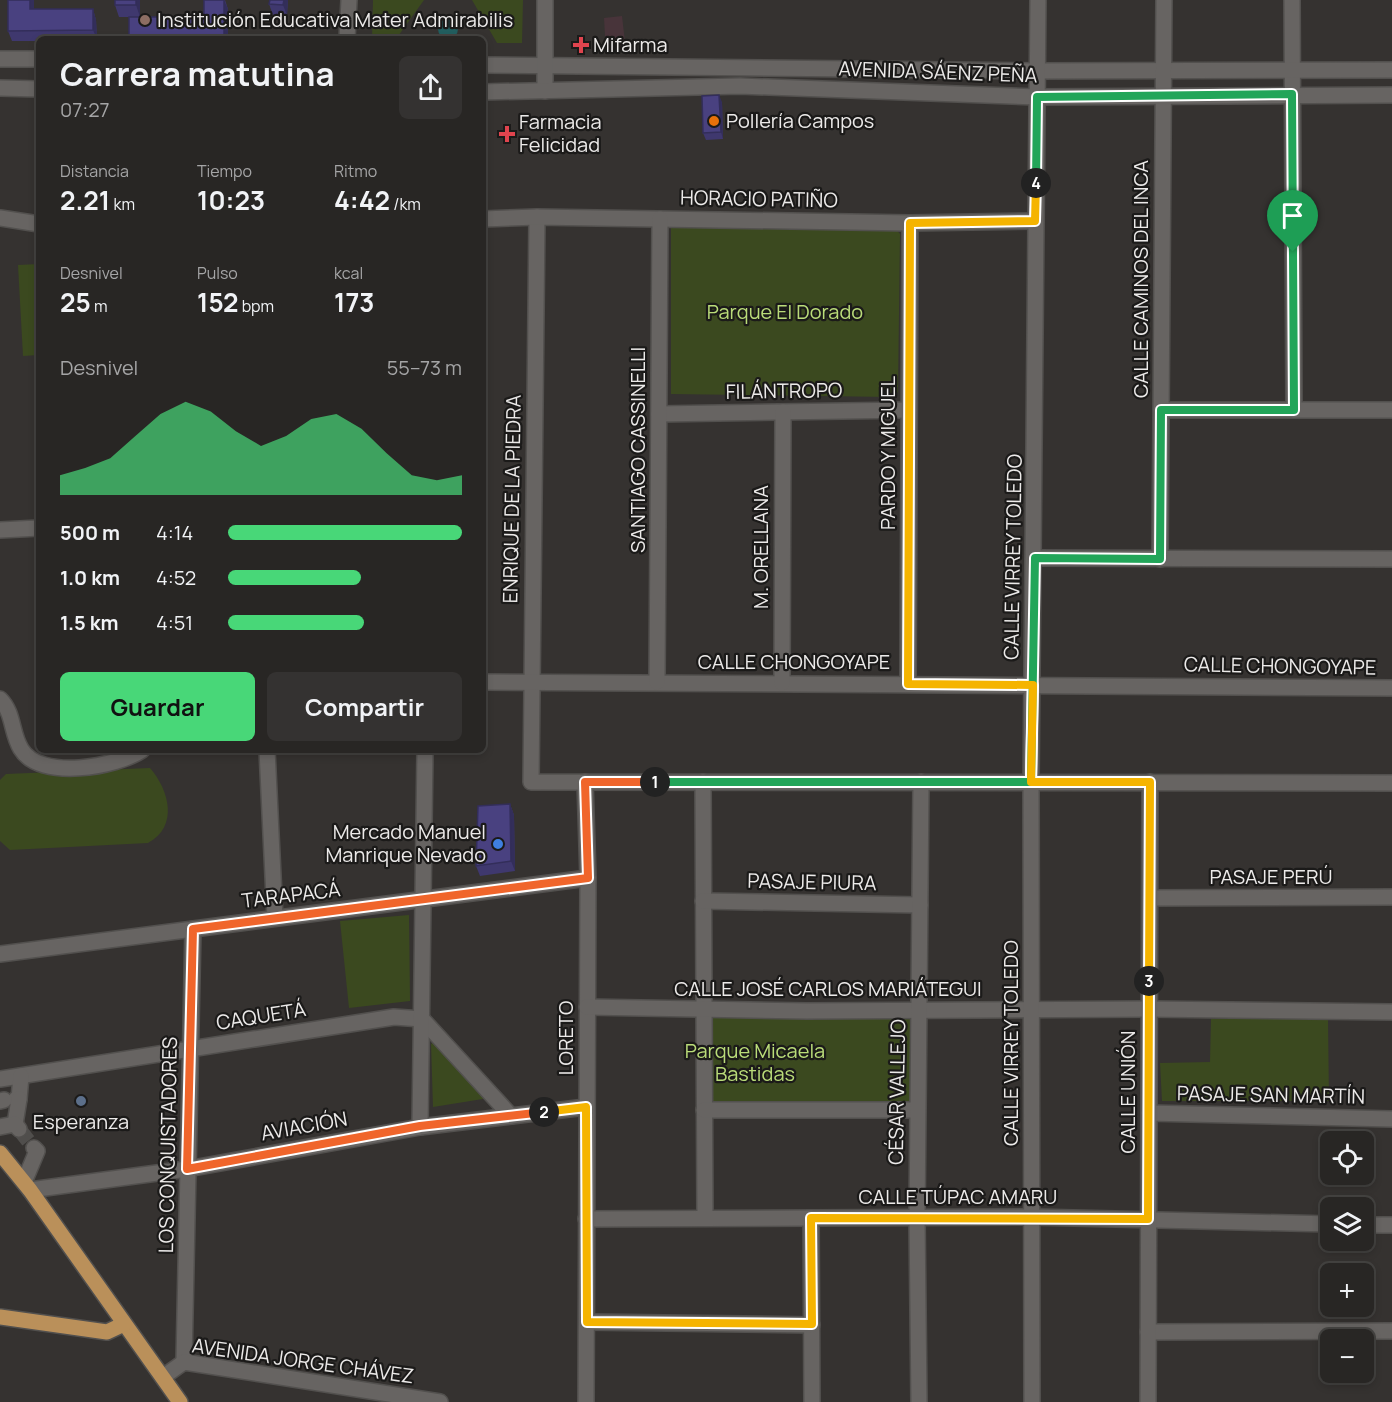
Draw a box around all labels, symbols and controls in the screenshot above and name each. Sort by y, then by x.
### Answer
place label: Institución Educativa Mater Admirabilis [157,6,513,33]
marker: Institución Educativa Mater Admirabilis [138,13,152,27]
place label: Mifarma [593,31,668,58]
marker: Mifarma [574,38,588,52]
text: Carrera matutina [60,51,334,96]
street label: AVENIDA SÁENZ PEÑA [838,55,1038,88]
button: share [399,56,462,119]
text: 07:27 [60,96,110,123]
place label: Pollería Campos [726,107,874,134]
place label: Farmacia Felicidad [519,108,602,158]
marker: Pollería Campos [707,114,721,128]
marker: Farmacia Felicidad [500,127,514,141]
text: Distancia [60,160,129,182]
text: Tiempo [197,160,252,182]
text: Ritmo [334,160,377,182]
street label: CALLE CAMINOS DEL INCA [1127,160,1154,398]
pin: 4 [1021,168,1051,198]
text: 4 [1031,172,1041,194]
text: 2.21 [60,182,110,218]
text: 10:23 [197,182,265,218]
text: 4:42 [334,182,390,218]
street label: HORACIO PATIÑO [680,184,838,213]
pin [1267,190,1318,252]
text: km [110,193,135,215]
text: /km [390,193,421,215]
icon: arrive [1276,199,1309,232]
text: Desnivel [60,262,123,284]
text: Pulso [197,262,238,284]
text: kcal [334,262,363,284]
text: 25 [60,284,91,320]
text: 152 [197,284,238,320]
text: 173 [334,284,374,320]
text: m [91,295,108,317]
text: bpm [238,295,274,317]
park label: Parque El Dorado [707,298,863,325]
street label: SANTIAGO CASSINELLI [624,347,651,553]
text: Desnivel [60,354,138,381]
text: 55–73 m [387,354,462,381]
street label: FILÁNTROPO [725,376,843,405]
street label: PARDO Y MIGUEL [874,376,901,530]
street label: ENRIQUE DE LA PIEDRA [496,394,527,604]
street label: CALLE VIRREY TOLEDO [997,454,1028,660]
street label: M. ORELLANA [747,485,774,609]
text: 500 m [60,519,120,546]
text: 4:14 [156,519,193,546]
text: 1.0 km [60,564,120,591]
text: 4:52 [156,564,196,591]
text: 1.5 km [60,609,119,636]
text: 4:51 [156,609,193,636]
street label: CALLE CHONGOYAPE [698,648,890,675]
street label: CALLE CHONGOYAPE [1184,650,1376,681]
button: Guardar [60,672,255,741]
button: Compartir [267,672,462,741]
pin: 1 [640,767,670,797]
text: 1 [651,771,659,793]
place label: Mercado Manuel Manrique Nevado [326,818,486,868]
marker: Mercado Manuel Manrique Nevado [491,837,505,851]
street label: PASAJE PERÚ [1209,863,1333,890]
street label: PASAJE PIURA [747,867,877,896]
street label: TARAPACÁ [240,875,342,914]
street label: CALLE VIRREY TOLEDO [997,940,1024,1146]
pin: 3 [1134,966,1164,996]
text: 3 [1144,970,1154,992]
street label: CALLE JOSÉ CARLOS MARIÁTEGUI [674,975,982,1002]
street label: CAQUETÁ [214,995,308,1036]
street label: LORETO [552,1001,579,1075]
street label: CÉSAR VALLEJO [882,1019,911,1165]
street label: CALLE UNIÓN [1114,1031,1141,1153]
street label: LOS CONQUISTADORES [152,1037,183,1253]
park label: Parque Micaela Bastidas [685,1037,825,1087]
street label: PASAJE SAN MARTÍN [1177,1079,1365,1110]
marker: Esperanza [74,1094,88,1108]
pin: 2 [529,1097,559,1127]
text: 2 [539,1101,549,1123]
street label: AVIACIÓN [259,1105,349,1146]
place label: Esperanza [33,1108,129,1135]
map controls [1320,1131,1374,1383]
button: locate [1320,1131,1374,1185]
street label: CALLE TÚPAC AMARU [859,1183,1057,1210]
button: layers [1320,1197,1374,1251]
button: + [1320,1263,1374,1317]
button: − [1320,1329,1374,1383]
street label: AVENIDA JORGE CHÁVEZ [190,1332,416,1389]

